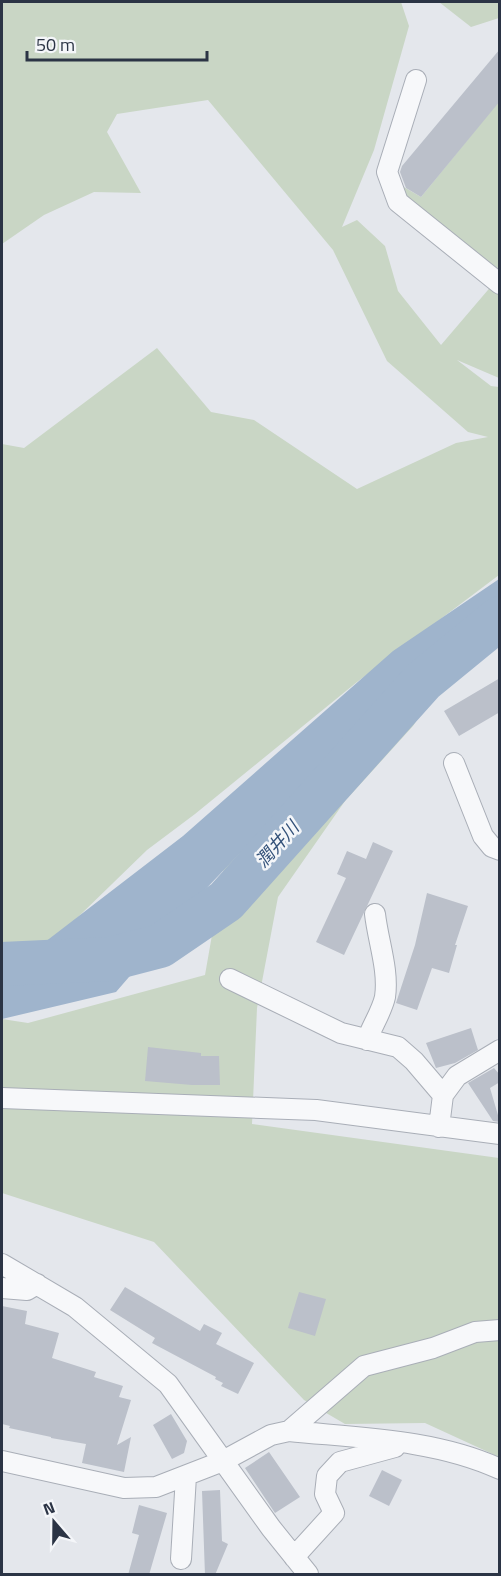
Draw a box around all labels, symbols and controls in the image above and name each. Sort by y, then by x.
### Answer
scale bar [27,24,207,62]
text: 50 m [36,31,75,58]
water label: 潤井川 [249,813,306,873]
north arrow [24,1492,84,1552]
text: N [40,1495,58,1521]

